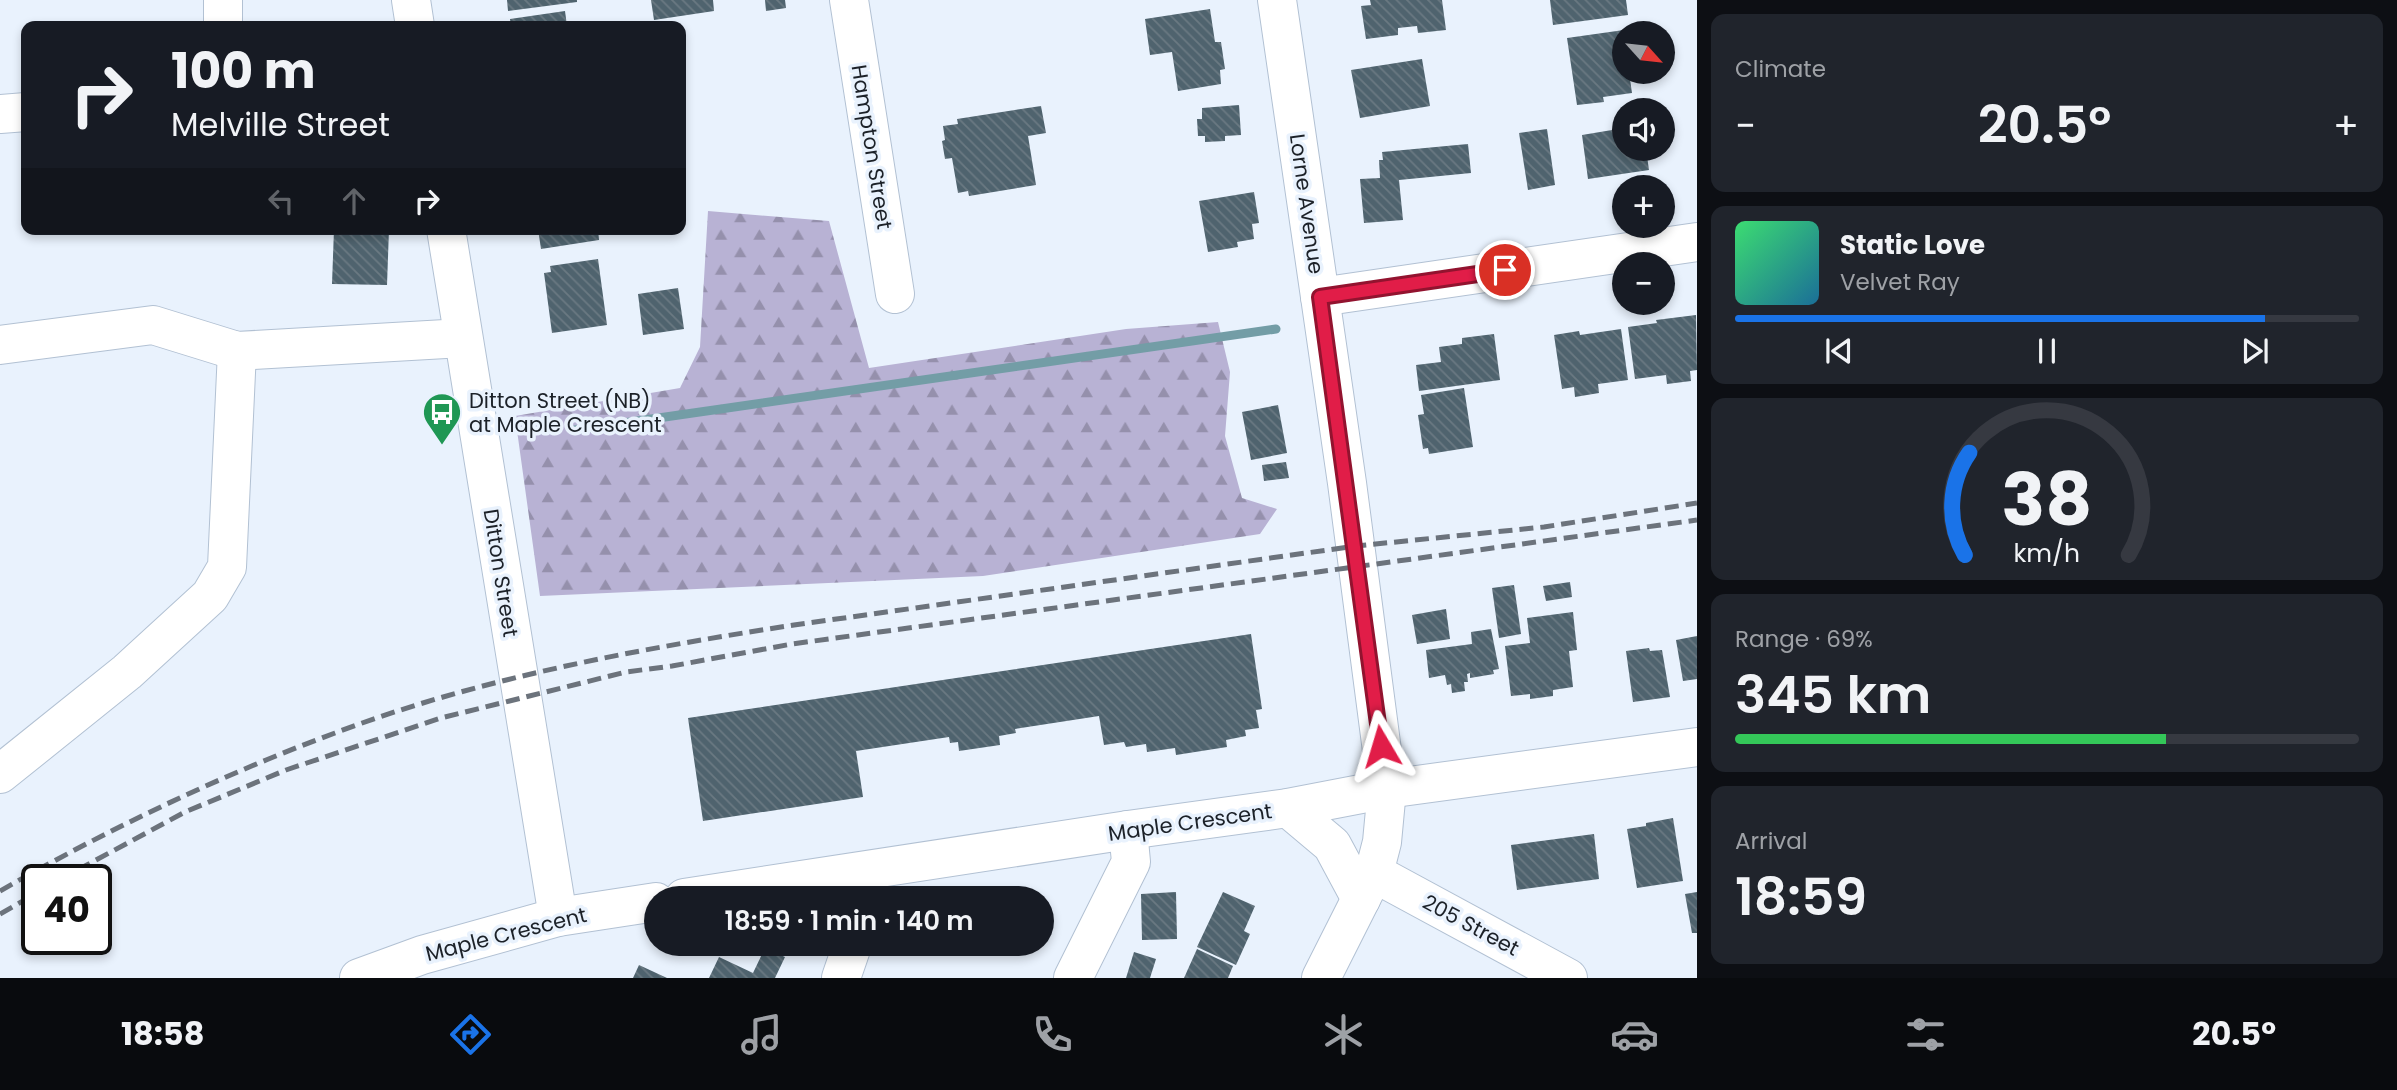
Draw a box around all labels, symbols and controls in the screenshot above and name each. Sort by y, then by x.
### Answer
north arrow [1612,21,1675,84]
map controls [1612,21,1675,315]
text: 100 m [171,37,316,105]
icon: right [56,49,147,140]
text: Climate [1735,53,1826,85]
street label: Hampton Street [845,63,899,231]
text: 20.5° [1978,88,2111,161]
button: sound [1612,98,1675,161]
text: − [1735,99,1756,152]
text: + [2333,99,2359,152]
text: Melville Street [171,102,390,147]
street label: Lorne Avenue [1283,132,1331,276]
button: + [1612,175,1675,238]
icon: left [262,182,300,220]
icon: ahead [335,182,373,220]
icon: right [408,182,446,220]
text: Static Love [1840,227,1985,263]
pin [1475,240,1535,300]
icon: arrive [1486,251,1524,289]
button: − [1612,252,1675,315]
text: Velvet Ray [1840,266,1960,298]
icon: previous [1820,332,1858,370]
icon: pause [2028,332,2066,370]
icon: next [2236,332,2274,370]
place label: Ditton Street (NB) at Maple Crescent [469,386,662,439]
bus stop icon: Ditton Street (NB) at Maple Crescent [421,391,463,446]
text: 38 [2001,449,2093,550]
street label: Ditton Street [477,507,525,639]
text: km/h [2014,536,2080,571]
text: Range · 69% [1735,623,1873,655]
text: 345 km [1735,658,1931,731]
position arrow [1344,709,1418,783]
street label: Maple Crescent [1106,796,1274,848]
text: Arrival [1735,825,1807,857]
text: 18:59 [1735,860,1867,933]
speed limit sign: 40 [21,864,112,955]
street label: 205 Street [1418,887,1524,963]
street label: Maple Crescent [422,900,590,968]
text: 18:59 · 1 min · 140 m [725,903,973,939]
icon: directions [446,1010,495,1059]
icon: music [737,1010,786,1059]
icon: phone [1028,1010,1077,1059]
icon: climate [1319,1010,1368,1059]
icon: car [1610,1010,1659,1059]
icon: filters [1901,1010,1950,1059]
text: 18:58 [121,1011,204,1056]
text: 20.5° [2192,1011,2276,1056]

